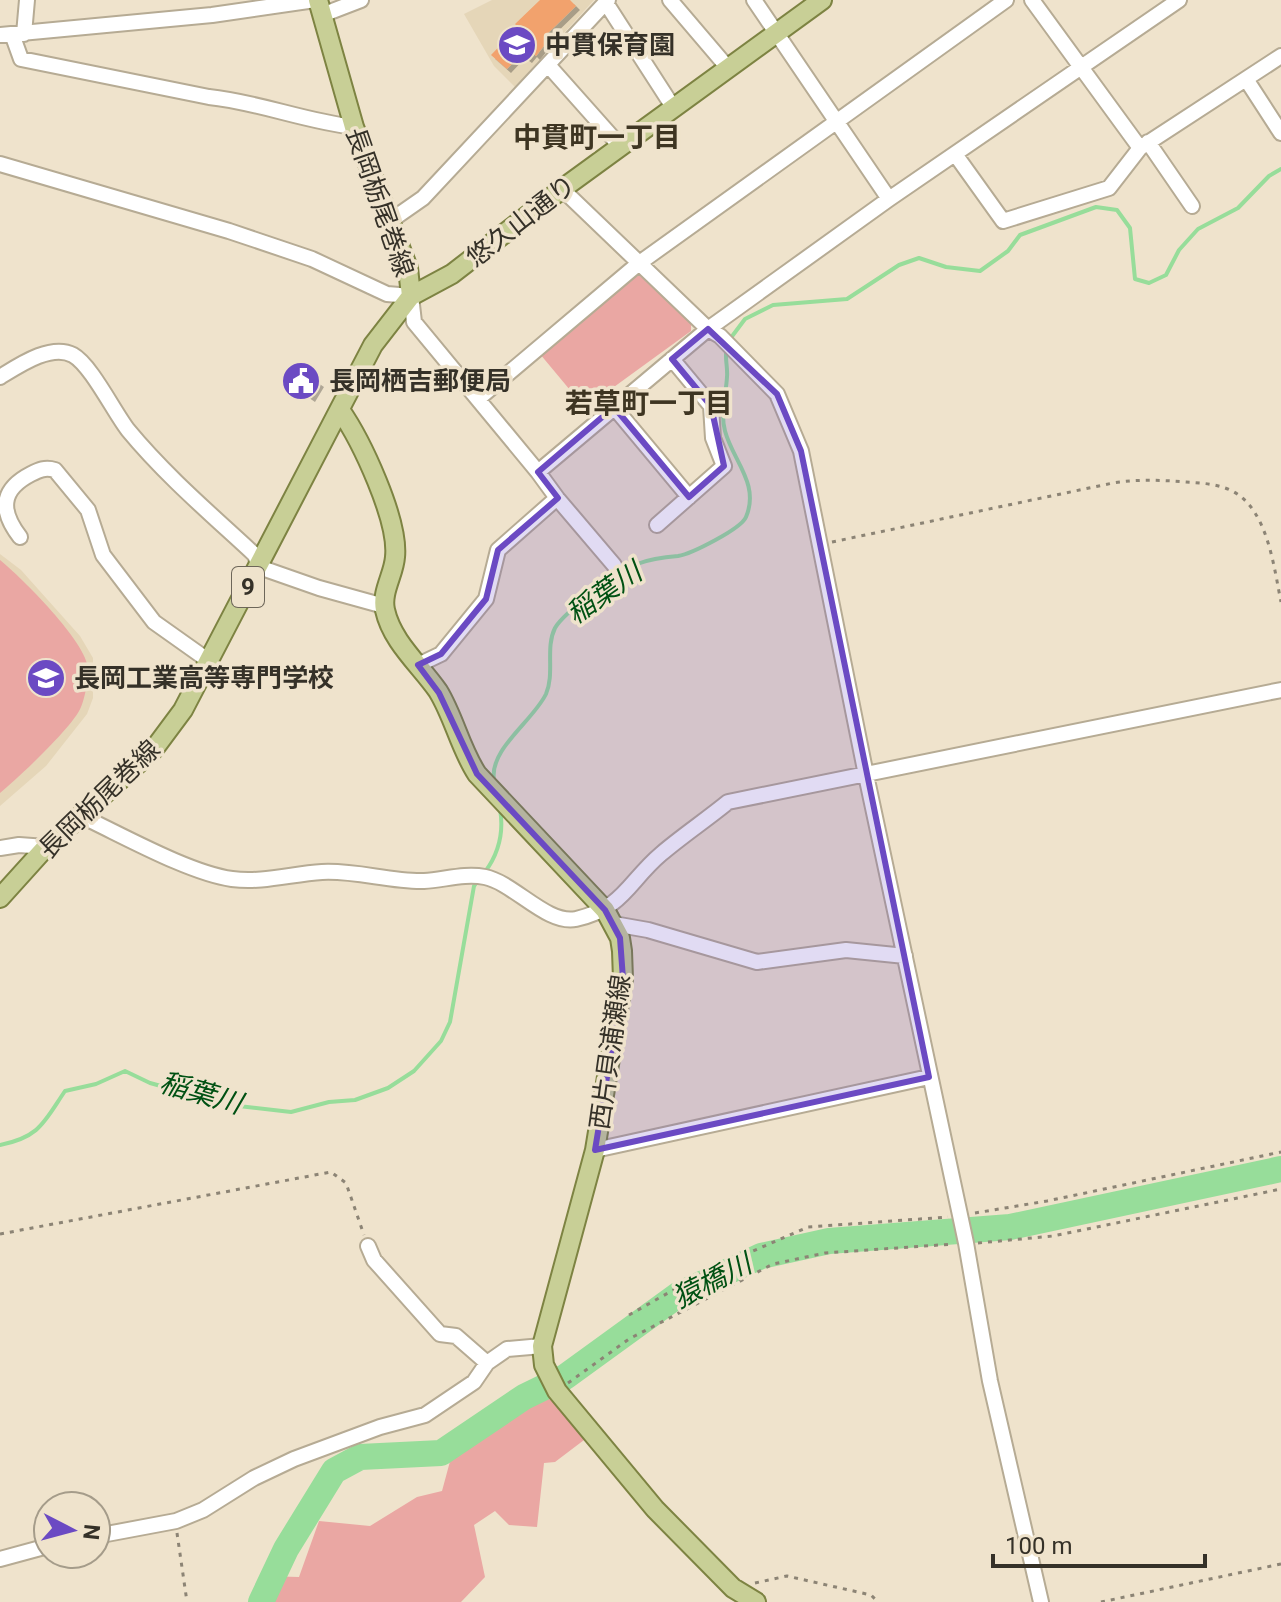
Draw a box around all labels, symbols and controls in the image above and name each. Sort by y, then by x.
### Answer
school or university icon: 中貫保育園 [496,24,538,66]
place label: 中貫保育園 [545,30,675,60]
district label: 中貫町一丁目 [513,121,681,154]
street label: 長岡栃尾巻線 [340,123,420,281]
street label: 悠久山通り [461,169,581,273]
public building icon: 長岡栖吉郵便局 [280,360,322,402]
place label: 長岡栖吉郵便局 [329,366,511,396]
district label: 若草町一丁目 [565,387,733,420]
water label: 稲葉川 [560,554,650,631]
road number: 9 [232,567,264,607]
school or university icon: 長岡工業高等専門学校 [25,657,67,699]
place label: 長岡工業高等専門学校 [74,663,334,693]
street label: 長岡栃尾巻線 [32,734,166,864]
street label: 西片貝浦瀬線 [584,973,636,1131]
water label: 稲葉川 [156,1066,249,1121]
water label: 猿橋川 [667,1246,760,1315]
north arrow [32,1490,112,1570]
scale bar [993,1518,1205,1568]
text: N [78,1523,105,1541]
text: 100 m [1005,1532,1072,1560]

